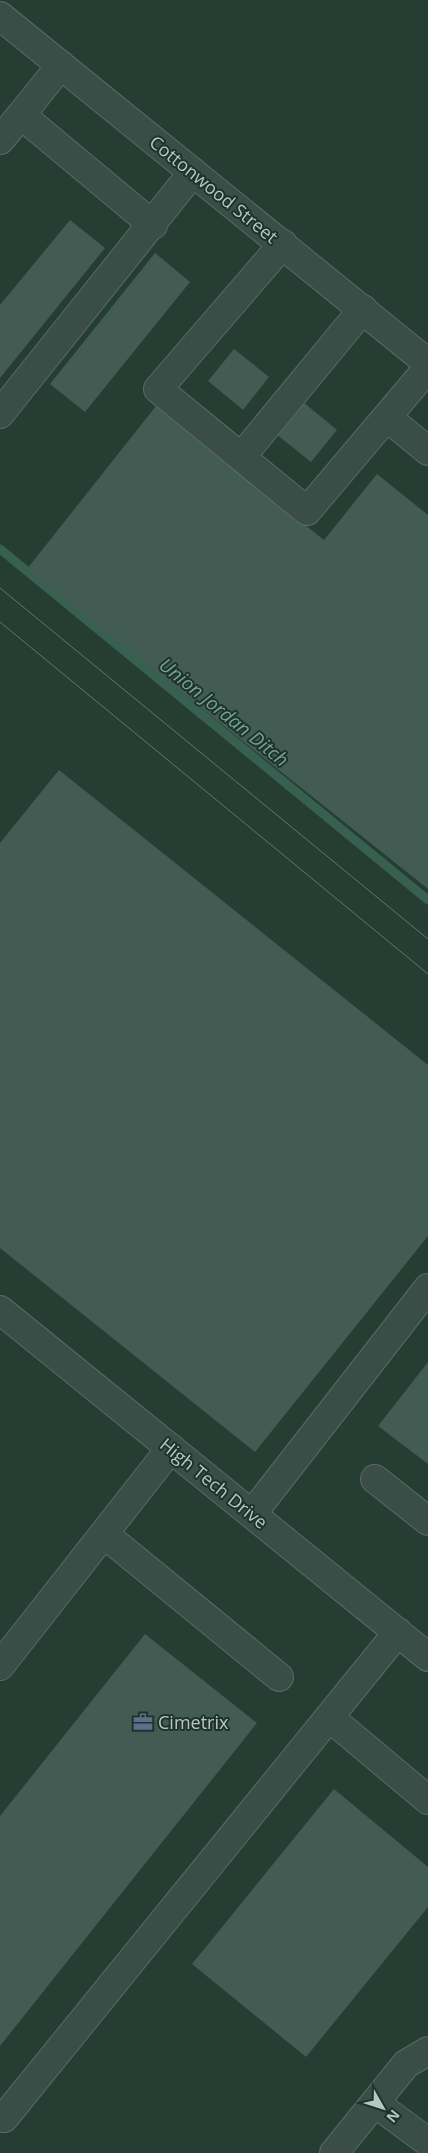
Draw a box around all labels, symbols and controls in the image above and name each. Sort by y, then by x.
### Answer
street label: Cottonwood Street [145,130,283,248]
water label: Union Jordan Ditch [154,652,294,772]
street label: High Tech Drive [155,1432,273,1534]
place label: Cimetrix [158,1710,229,1734]
office icon: Cimetrix [132,1711,154,1733]
north arrow [358,2083,408,2133]
text: N [383,2106,404,2127]

